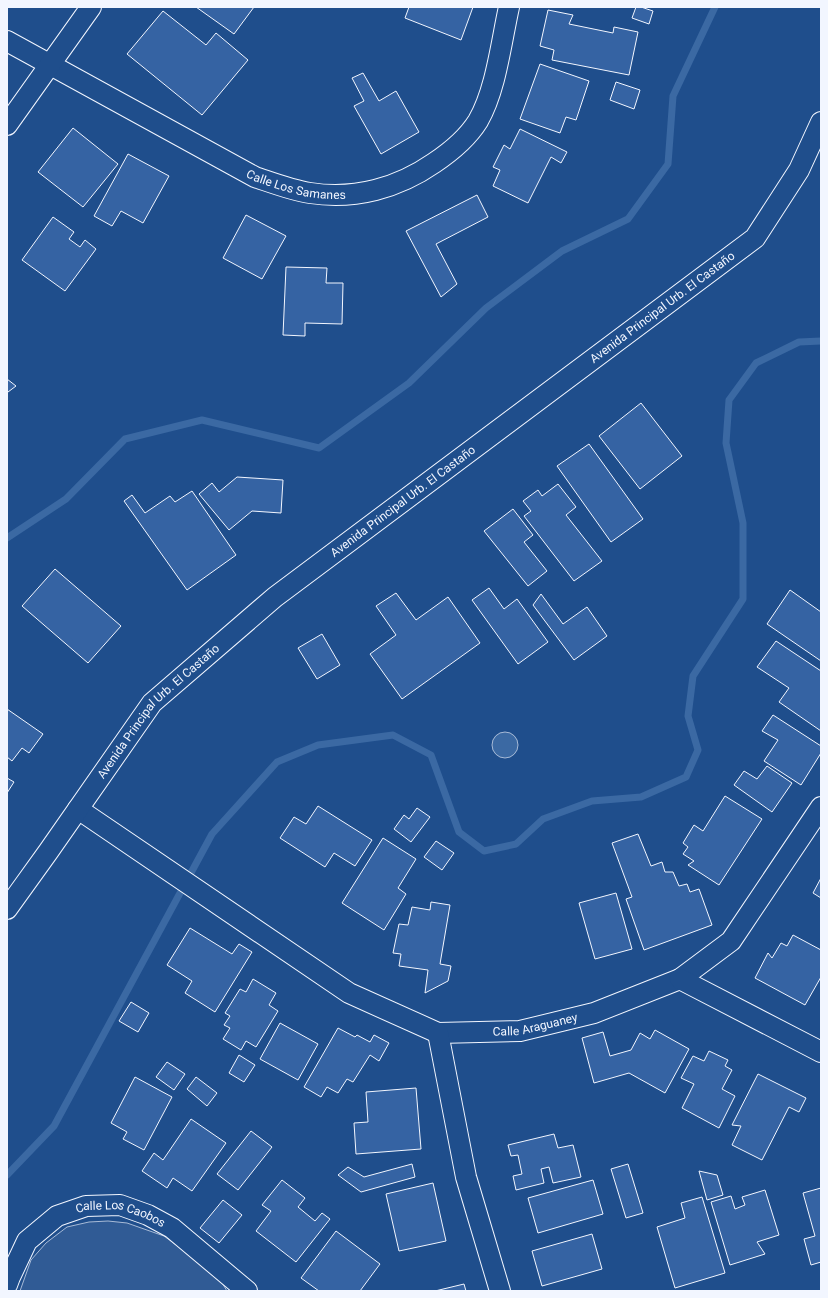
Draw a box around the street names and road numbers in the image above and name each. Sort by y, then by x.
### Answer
street label: Calle Los Samanes [244,167,346,202]
street label: Avenida Principal Urb. El Castaño [587,249,738,366]
street label: Avenida Principal Urb. El Castaño [328,443,478,560]
street label: Avenida Principal Urb. El Castaño [94,641,222,781]
street label: Calle Araguaney [493,1010,579,1039]
street label: Calle Los Caobos [74,1198,168,1230]

